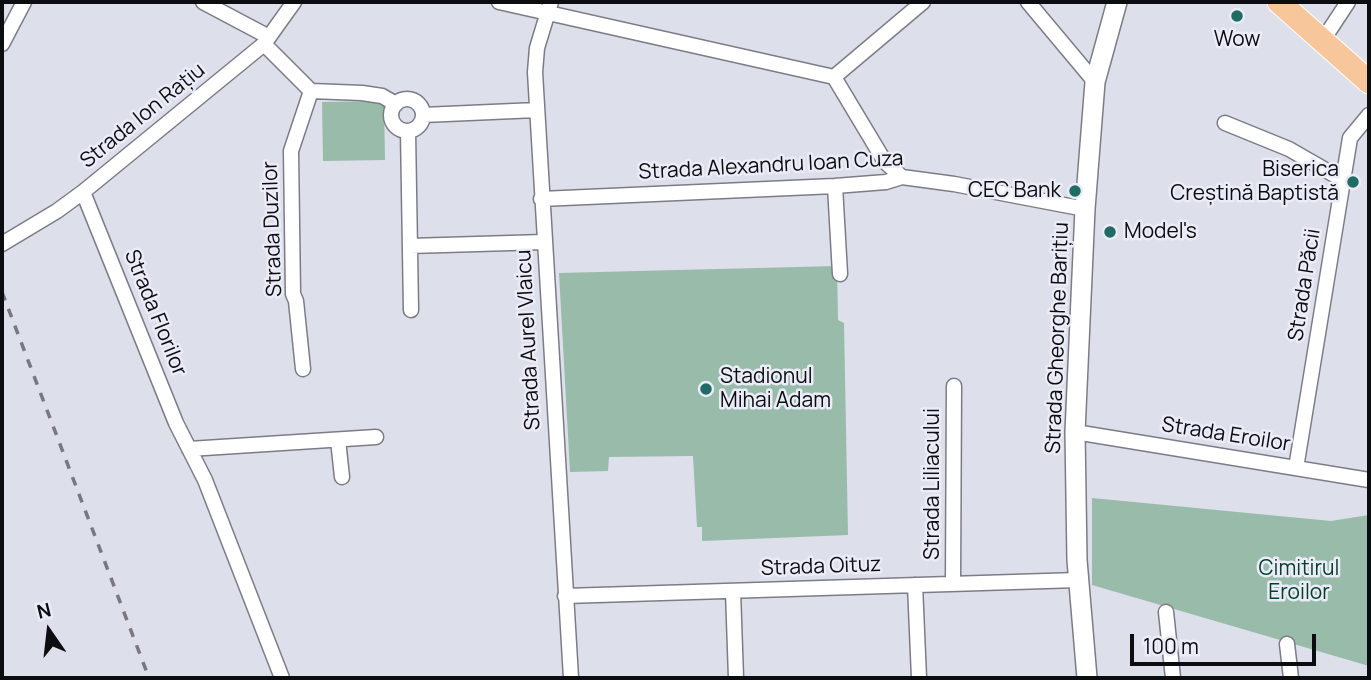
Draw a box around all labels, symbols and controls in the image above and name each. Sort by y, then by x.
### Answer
marker: Wow [1229,8,1245,24]
place label: Wow [1214,27,1260,53]
street label: Strada Ion Rațiu [76,58,210,174]
street label: Strada Alexandru Ioan Cuza [638,146,904,186]
place label: Biserica Creștină Baptistă [1170,157,1339,207]
street label: Strada Duzilor [258,161,288,297]
marker: Biserica Creștină Baptistă [1345,174,1361,190]
place label: CEC Bank [968,178,1061,204]
marker: CEC Bank [1067,183,1083,199]
place label: Model's [1124,219,1197,245]
street label: Strada Gheorghe Barițiu [1041,222,1075,454]
marker: Model's [1102,224,1118,240]
street label: Strada Păcii [1284,227,1326,343]
street label: Strada Florilor [118,246,192,380]
street label: Strada Aurel Vlaicu [512,249,546,431]
place label: Stadionul Mihai Adam [720,364,831,414]
marker: Stadionul Mihai Adam [698,381,714,397]
street label: Strada Liliacului [920,408,946,560]
street label: Strada Eroilor [1160,412,1292,458]
street label: Strada Oituz [760,552,882,582]
park label: Cimitirul Eroilor [1259,556,1339,606]
north arrow [14,596,84,666]
text: N [34,596,54,625]
scale bar [1133,620,1318,664]
text: 100 m [1143,632,1199,660]

